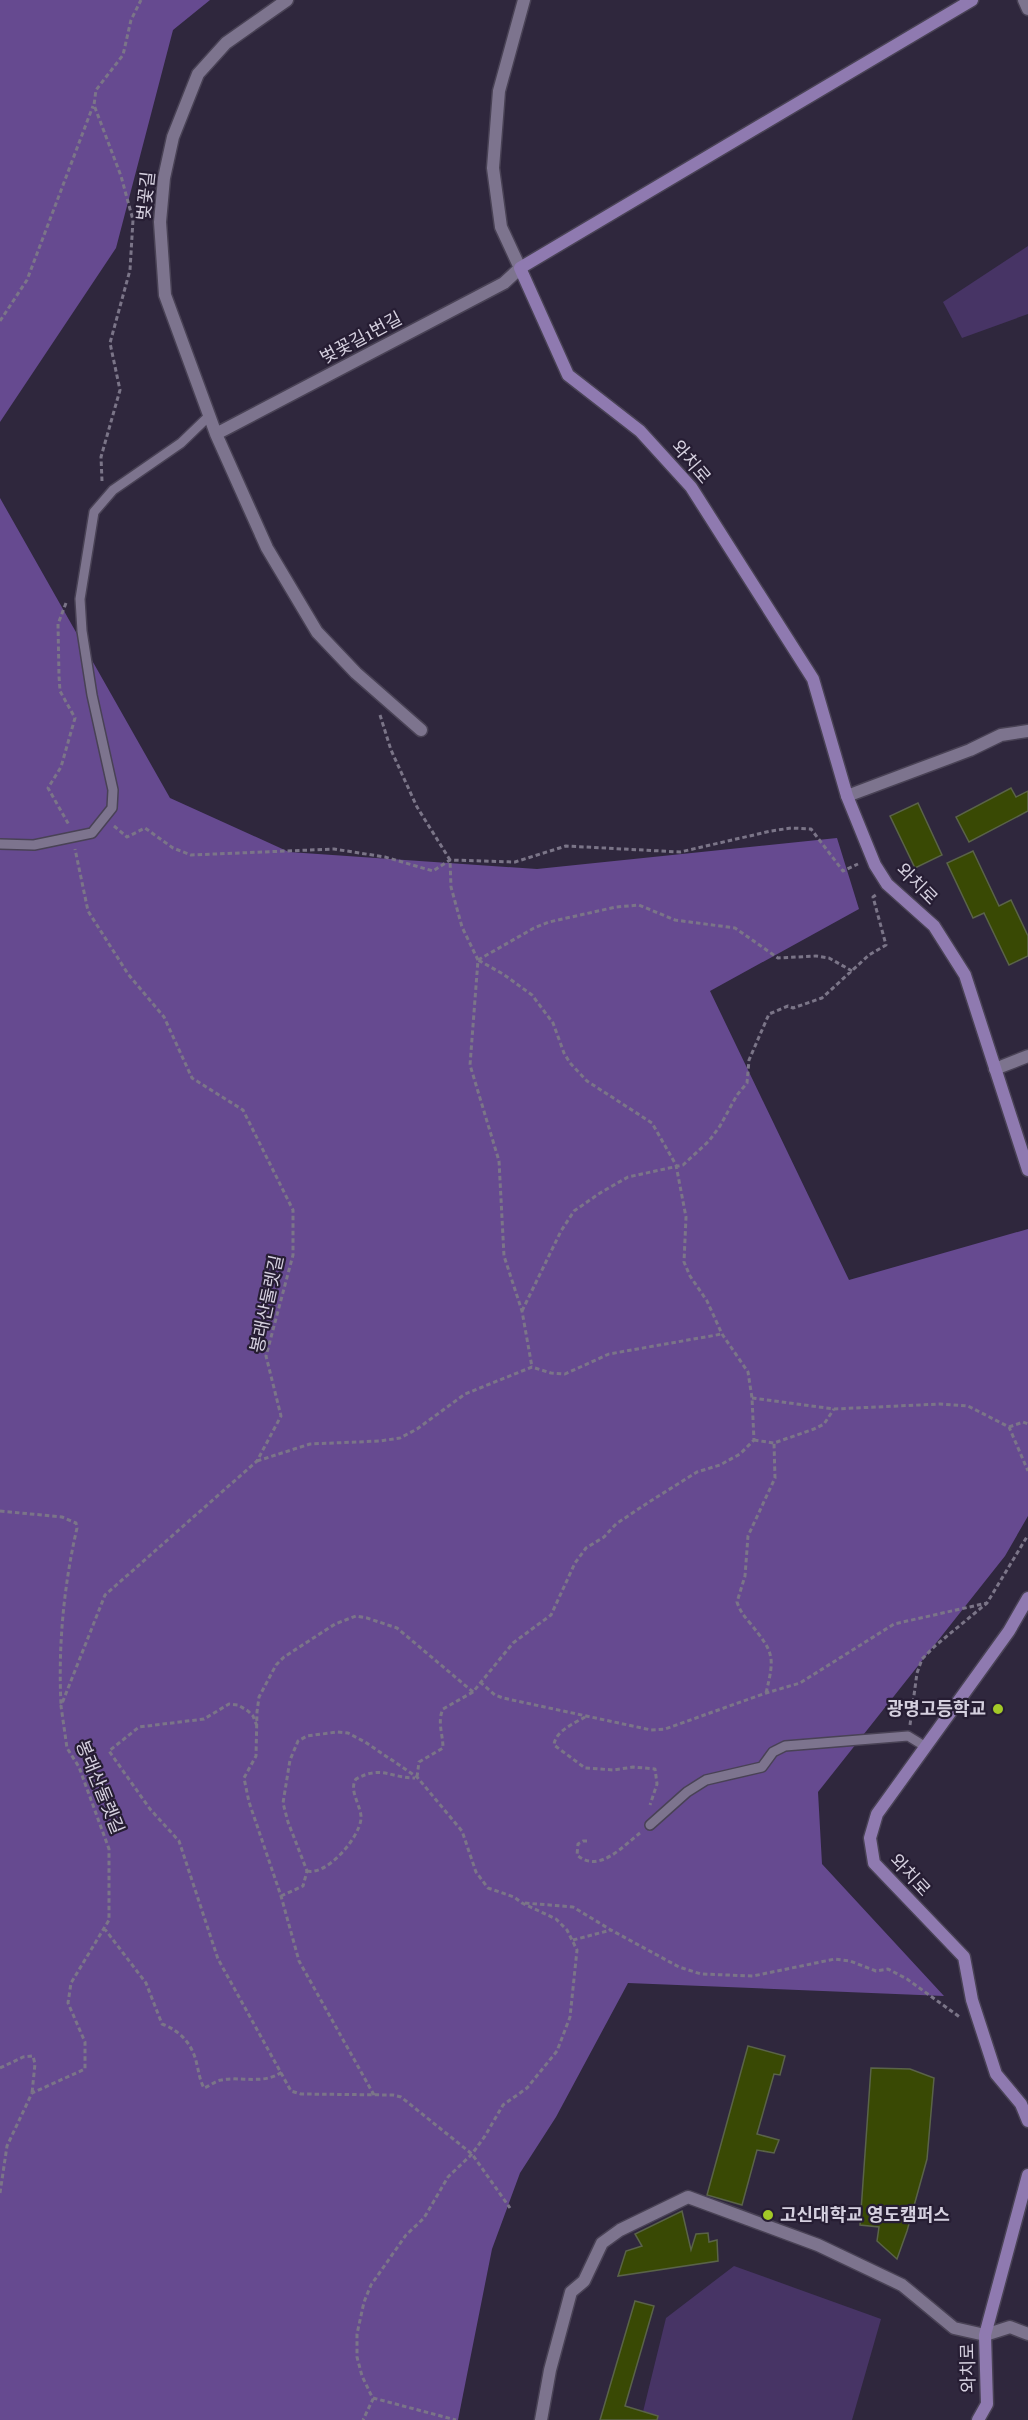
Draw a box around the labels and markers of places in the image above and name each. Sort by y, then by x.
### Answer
place label: 광명고등학교 [887,1696,986,1720]
marker: 광명고등학교 [991,1702,1005,1716]
place label: 고신대학교 영도캠퍼스 [780,2202,950,2226]
marker: 고신대학교 영도캠퍼스 [761,2208,775,2222]

